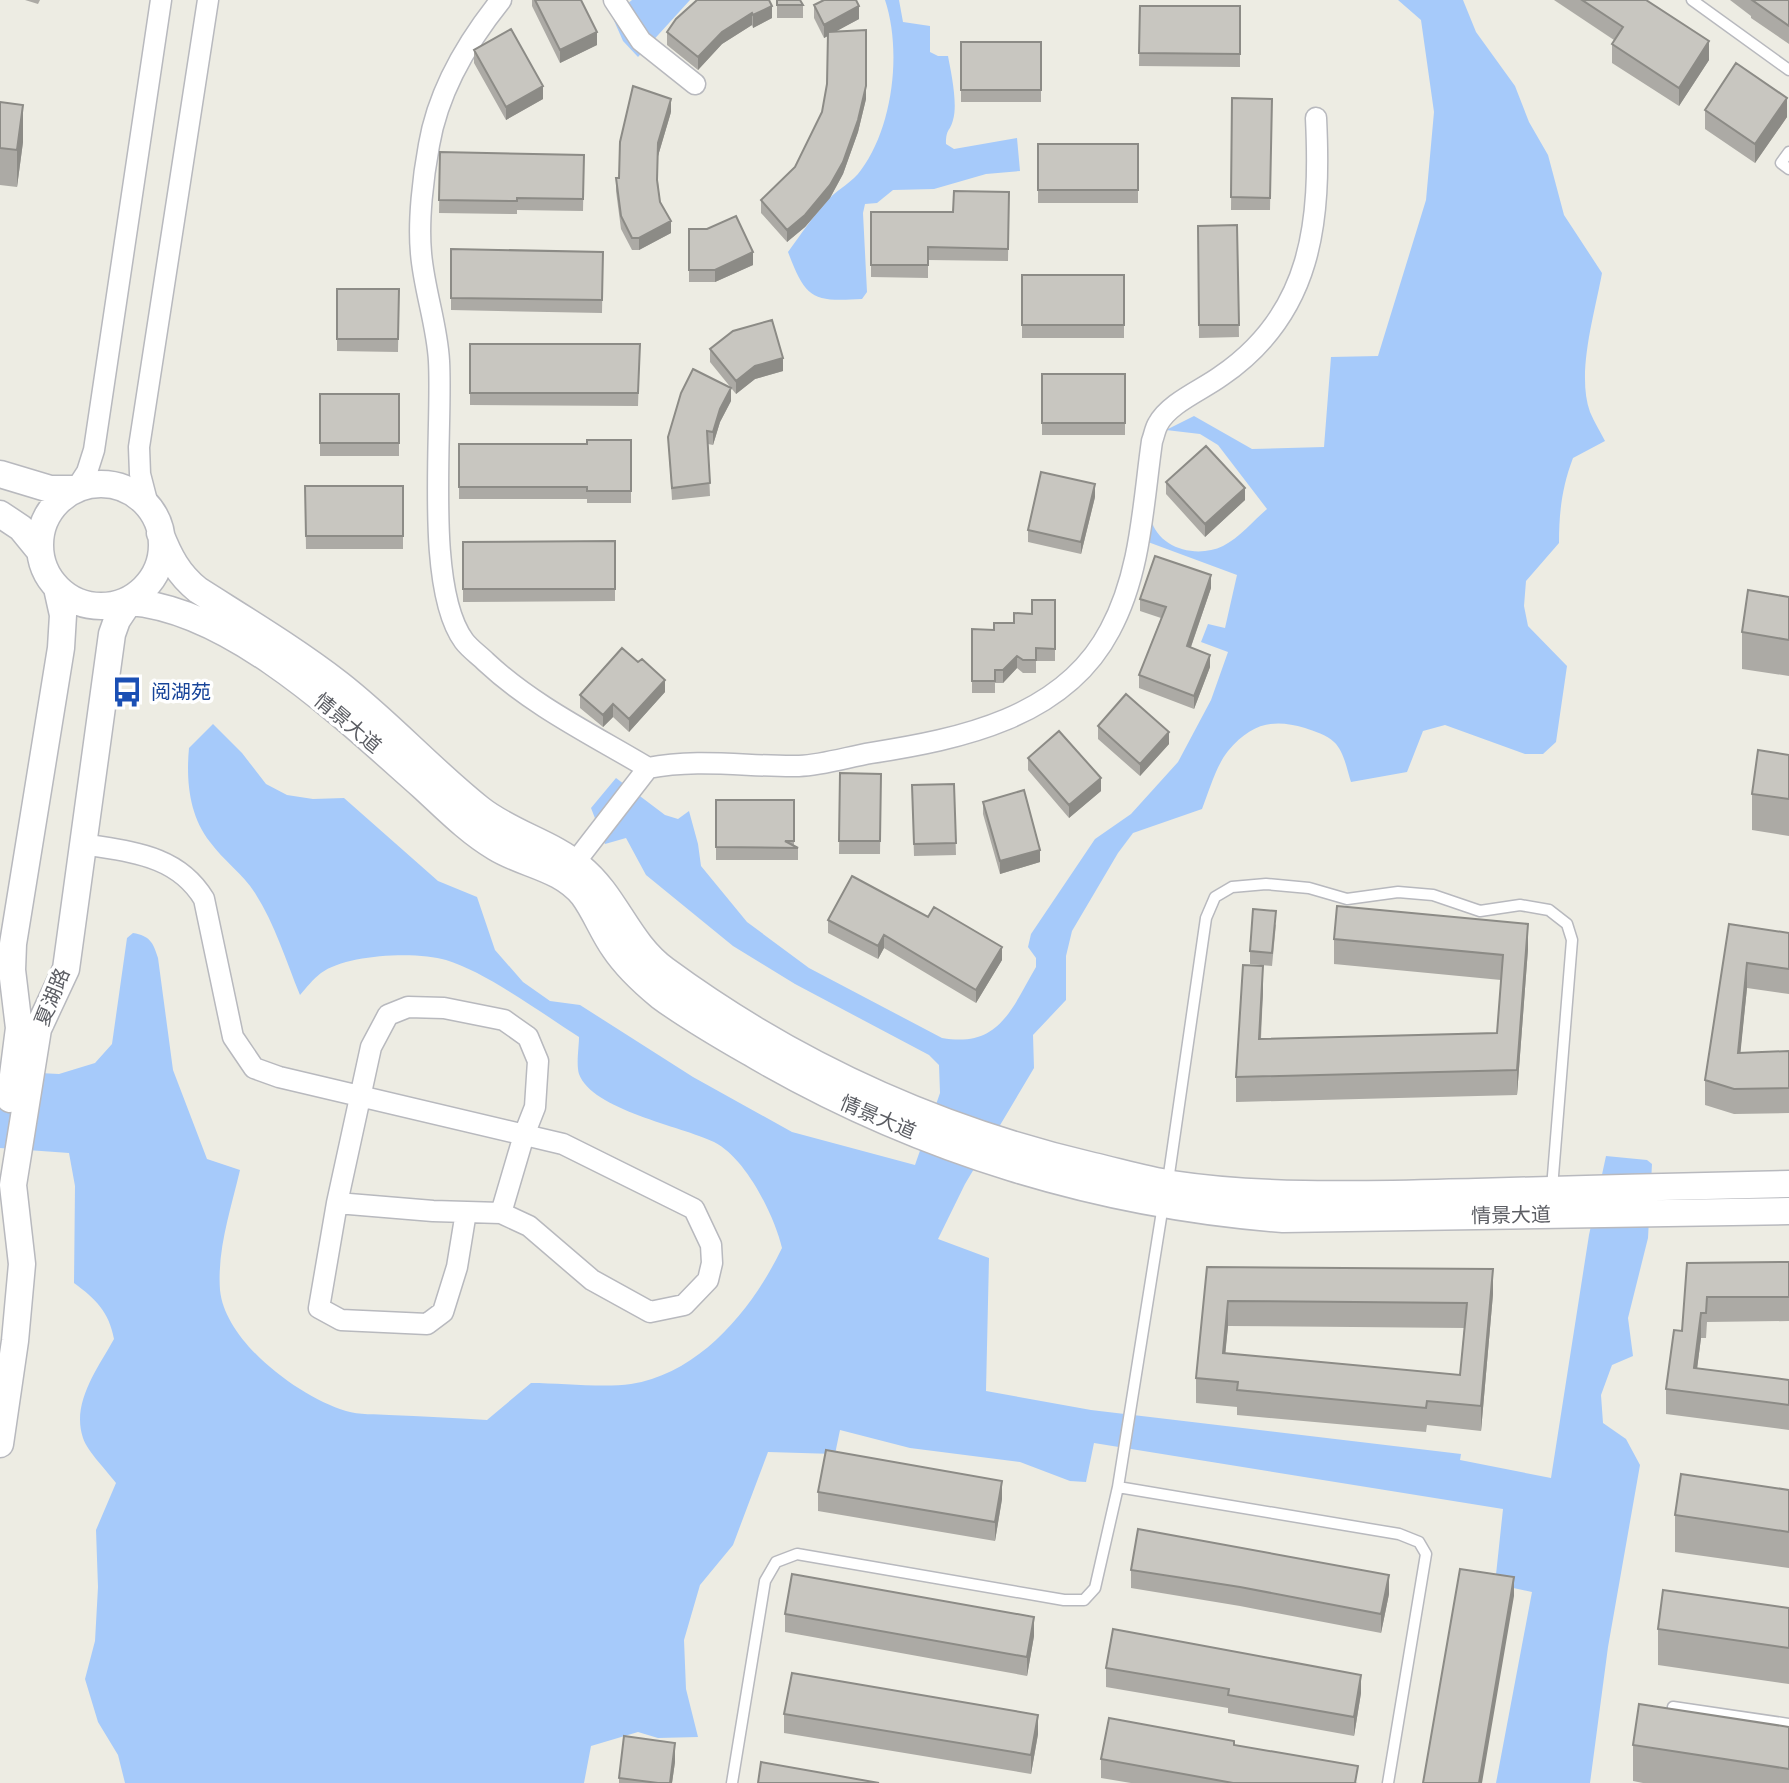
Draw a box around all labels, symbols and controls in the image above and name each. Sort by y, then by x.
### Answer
bus stop icon: 阅湖苑 [110,675,144,709]
place label: 阅湖苑 [151,680,211,704]
street label: 情景大道 [310,688,386,758]
street label: 夏湖路 [30,965,74,1029]
street label: 情景大道 [836,1090,920,1144]
street label: 情景大道 [1471,1202,1551,1228]

